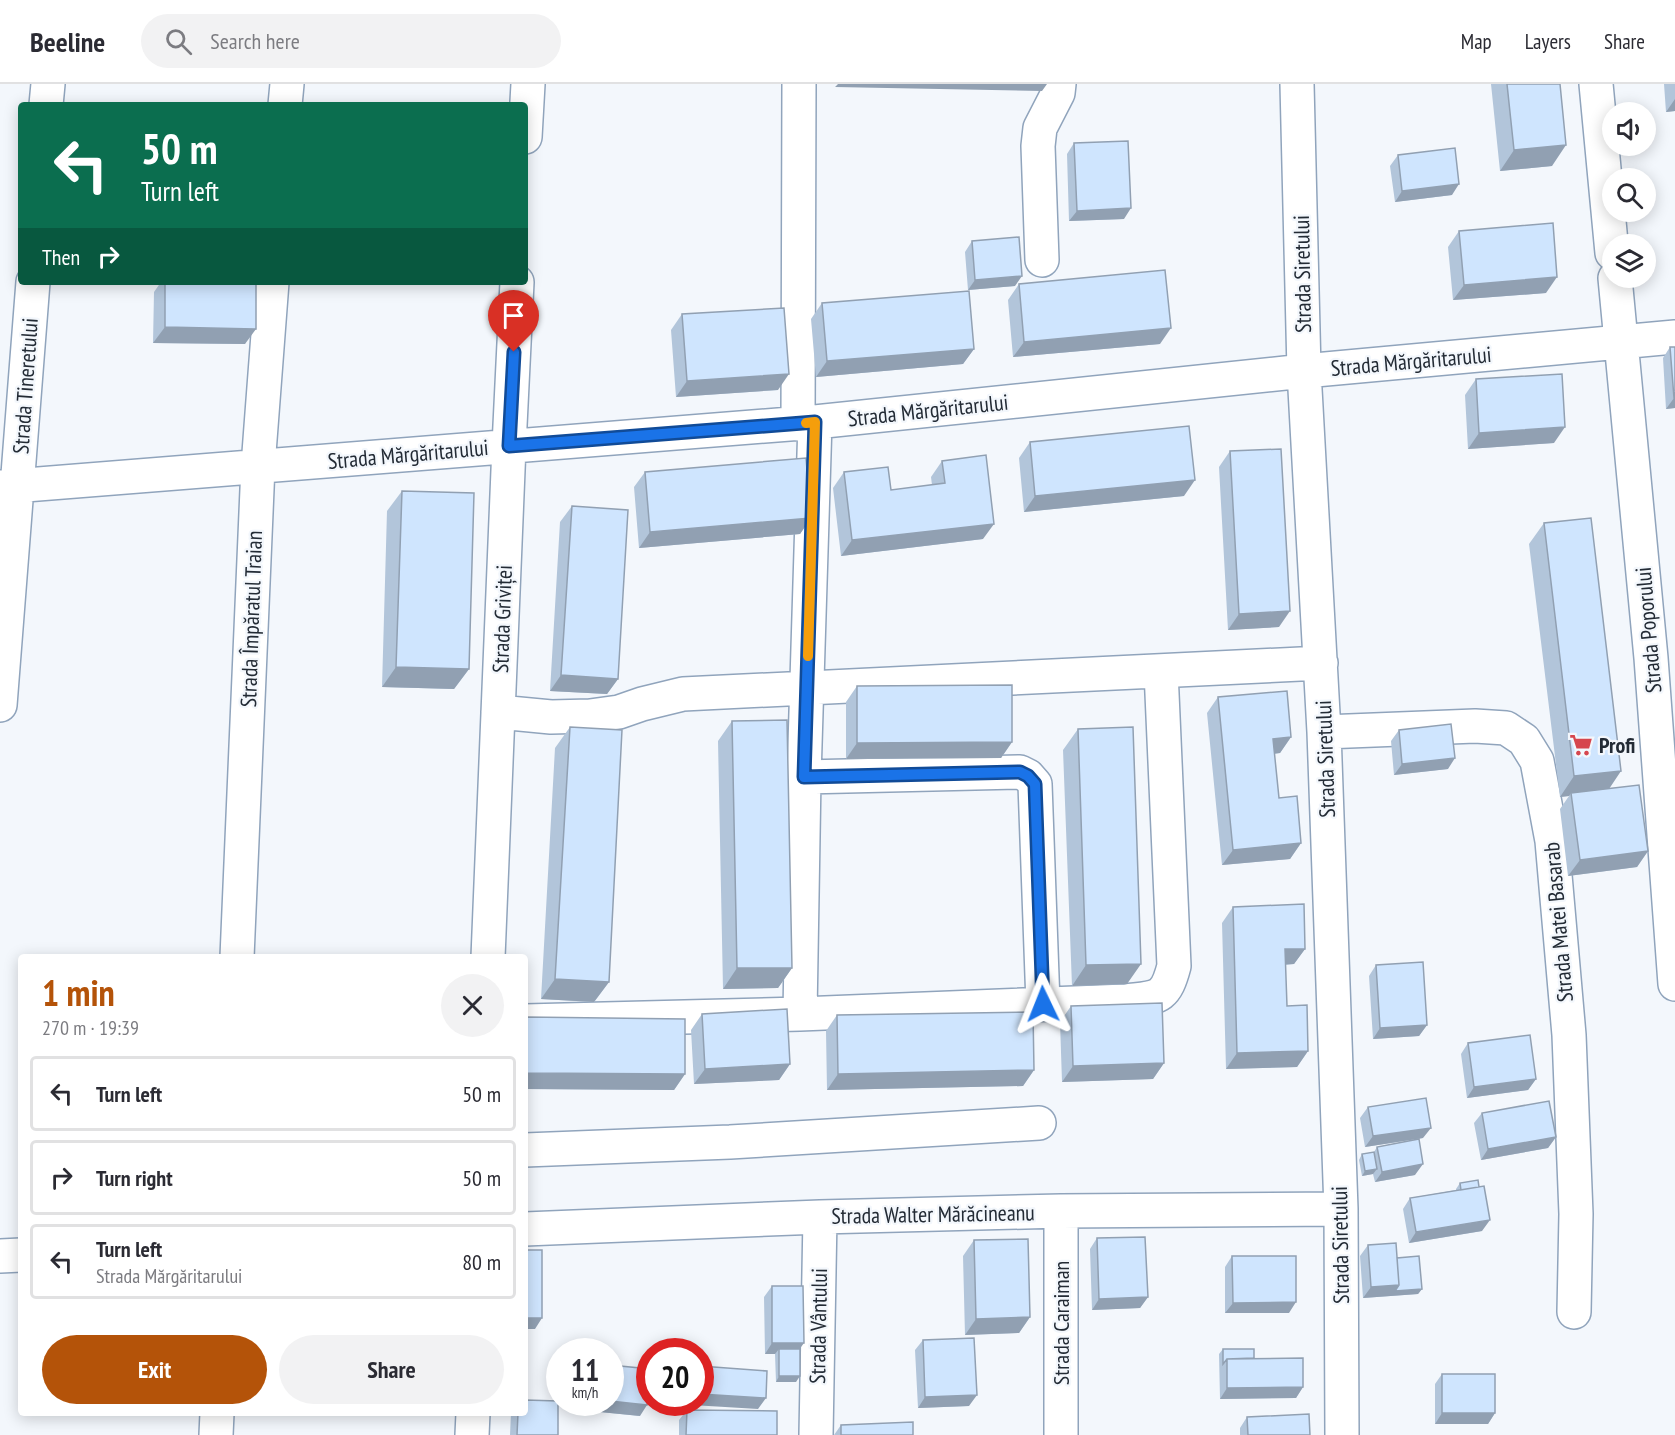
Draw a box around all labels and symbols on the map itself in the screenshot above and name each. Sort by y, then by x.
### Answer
street label: Strada Siretului [1287,215,1317,333]
pin [488,290,539,352]
street label: Strada Tineretului [6,317,44,455]
street label: Strada Mărgăritarului [1330,340,1492,382]
street label: Strada Mărgăritarului [846,388,1010,432]
street label: Strada Mărgăritarului [327,433,489,475]
street label: Strada Împăratul Traian [234,530,268,708]
street label: Strada Griviței [486,565,518,673]
street label: Strada Poporului [1629,566,1667,694]
street label: Strada Siretului [1309,700,1341,818]
place label: Profi [1599,731,1635,759]
supermarket icon: Profi [1568,732,1594,758]
street label: Strada Matei Basarab [1537,841,1579,1003]
position arrow [1011,972,1075,1036]
street label: Strada Siretului [1325,1186,1355,1304]
street label: Strada Walter Mărăcineanu [831,1198,1035,1230]
street label: Strada Caraiman [1047,1261,1075,1385]
street label: Strada Vântului [803,1268,833,1384]
speed limit sign: 20 [636,1338,714,1416]

